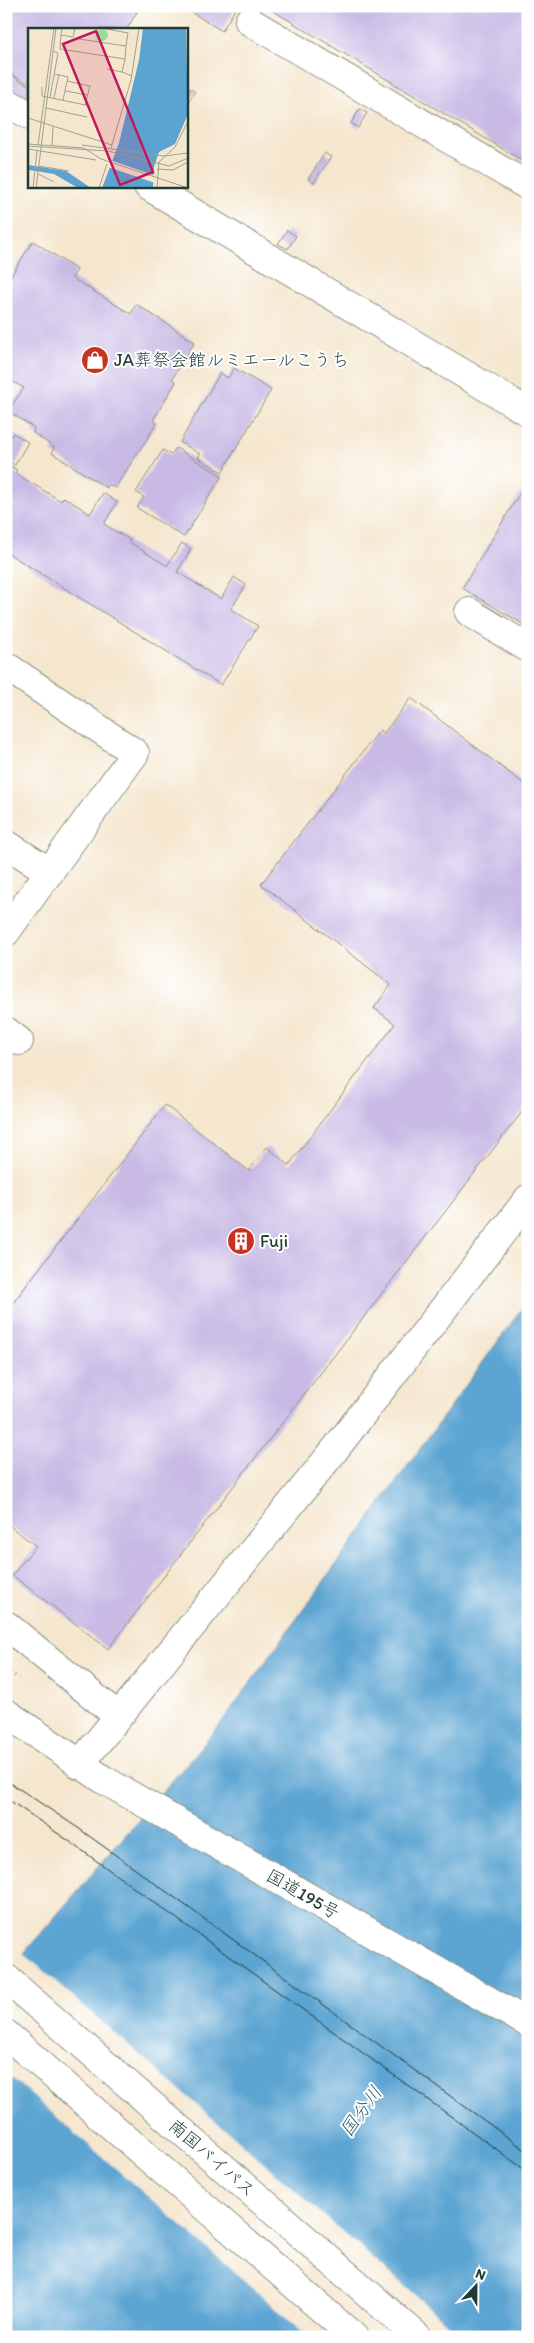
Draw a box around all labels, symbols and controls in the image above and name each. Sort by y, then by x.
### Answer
inset map [28,28,188,188]
shop icon: JA葬祭会館ルミエールこうち [80,345,110,375]
place label: JA葬祭会館ルミエールこうち [114,349,349,371]
building icon: Fuji [226,1226,256,1256]
place label: Fuji [260,1230,288,1252]
street label: 国道195号 [262,1864,344,1924]
water label: 国分川 [335,2081,387,2141]
street label: 南国バイパス [164,2114,260,2202]
north arrow [452,2260,502,2310]
text: N [473,2265,488,2284]

